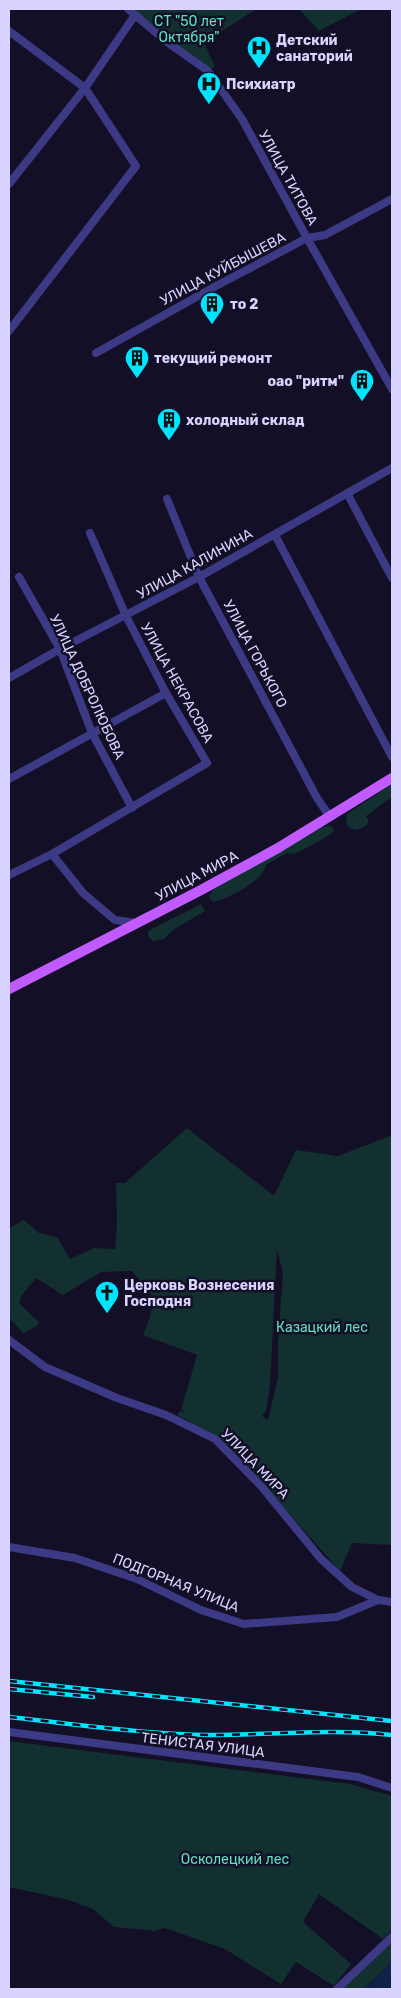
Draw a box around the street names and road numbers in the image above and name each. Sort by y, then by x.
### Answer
street label: УЛИЦА ТИТОВА [255,128,321,229]
street label: УЛИЦА КУЙБЫШЕВА [157,227,289,309]
street label: УЛИЦА КАЛИНИНА [134,525,256,603]
street label: УЛИЦА ГОРЬКОГО [219,597,291,711]
street label: УЛИЦА ДОБРОЛЮБОВА [46,612,128,763]
street label: УЛИЦА НЕКРАСОВА [137,620,217,746]
street label: УЛИЦА МИРА [153,847,242,905]
street label: УЛИЦА МИРА [217,1425,293,1503]
street label: ПОДГОРНАЯ УЛИЦА [110,1550,242,1616]
street label: ТЕНИСТАЯ УЛИЦА [140,1729,266,1761]

